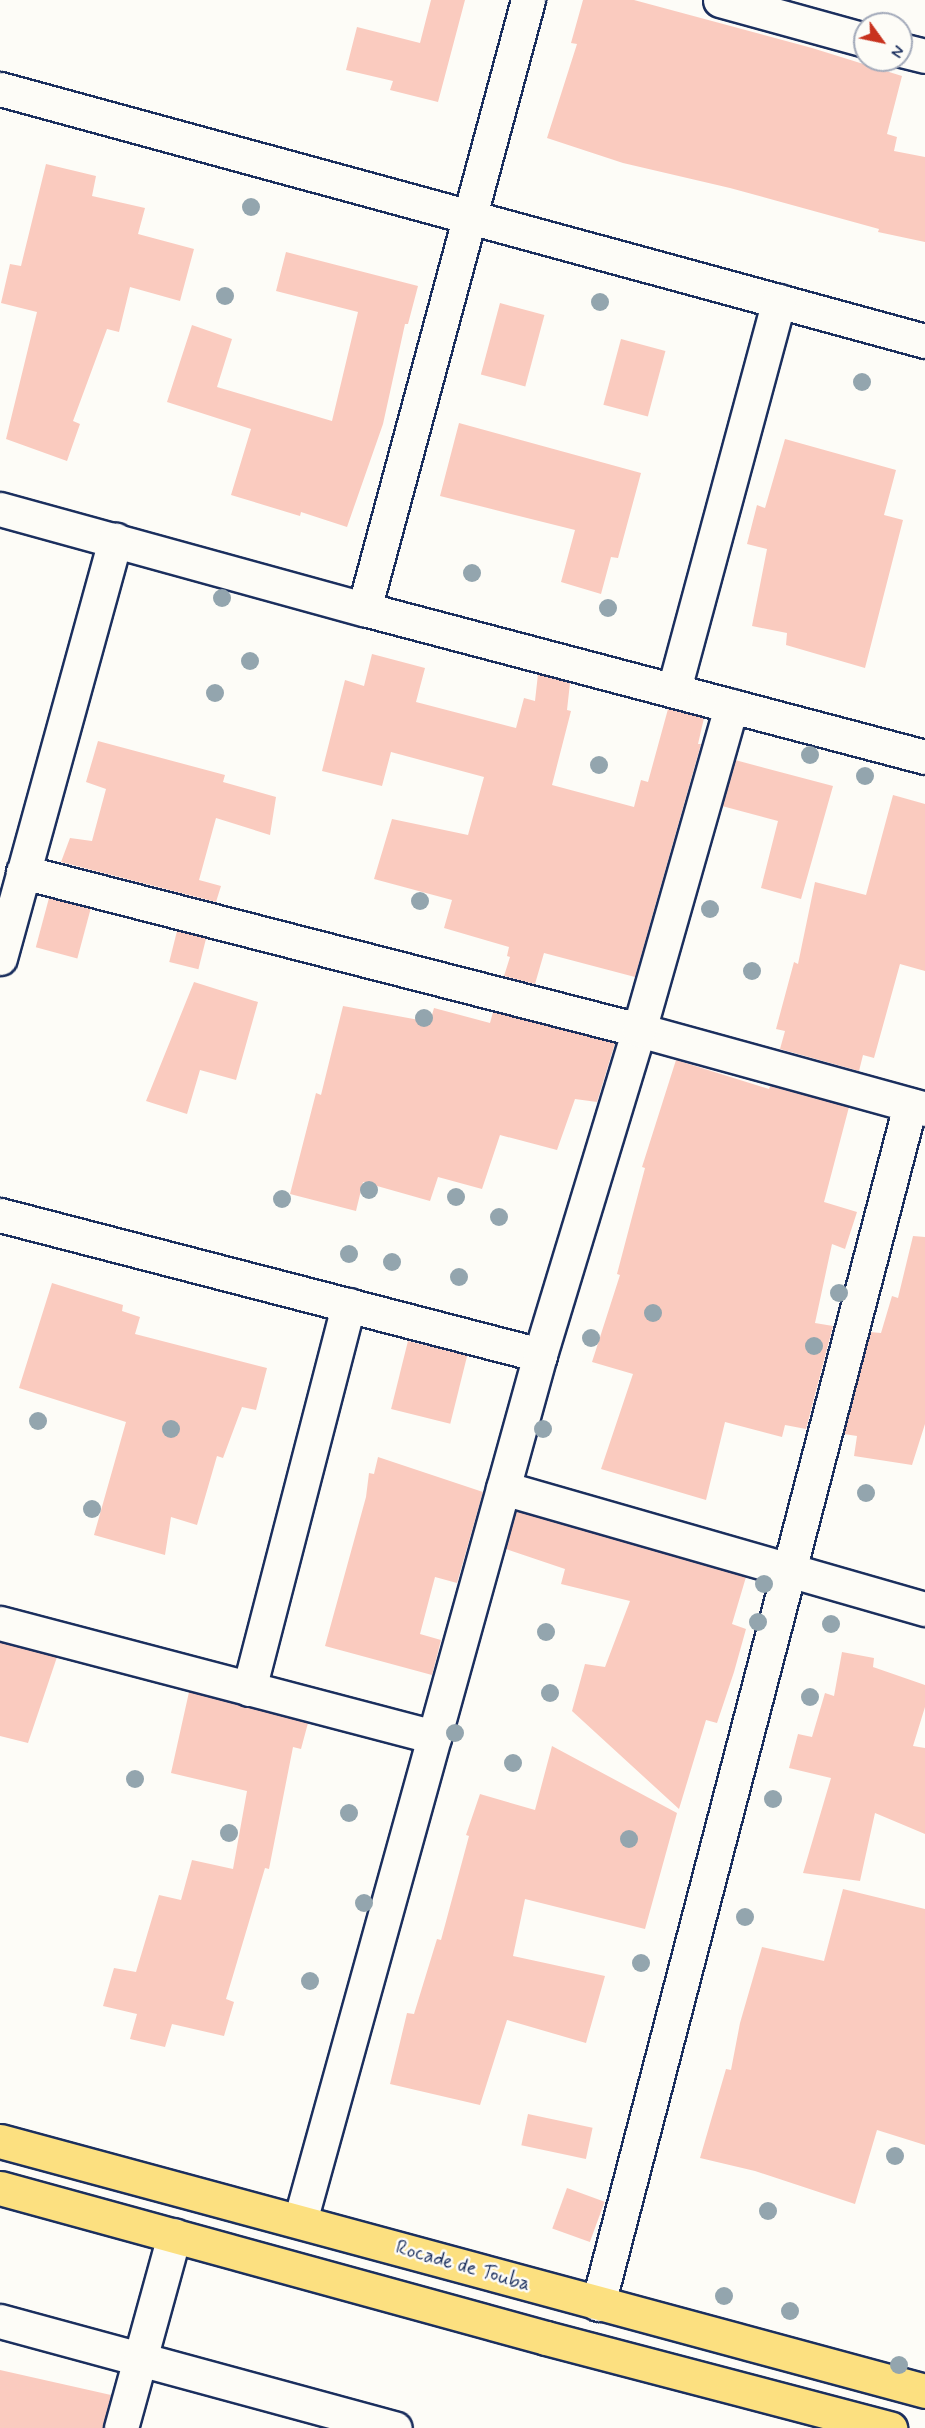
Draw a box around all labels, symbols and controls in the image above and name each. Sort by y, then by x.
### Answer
north arrow [853,12,913,72]
text: N [885,41,909,61]
street label: Rocade de Touba [393,2235,533,2297]

